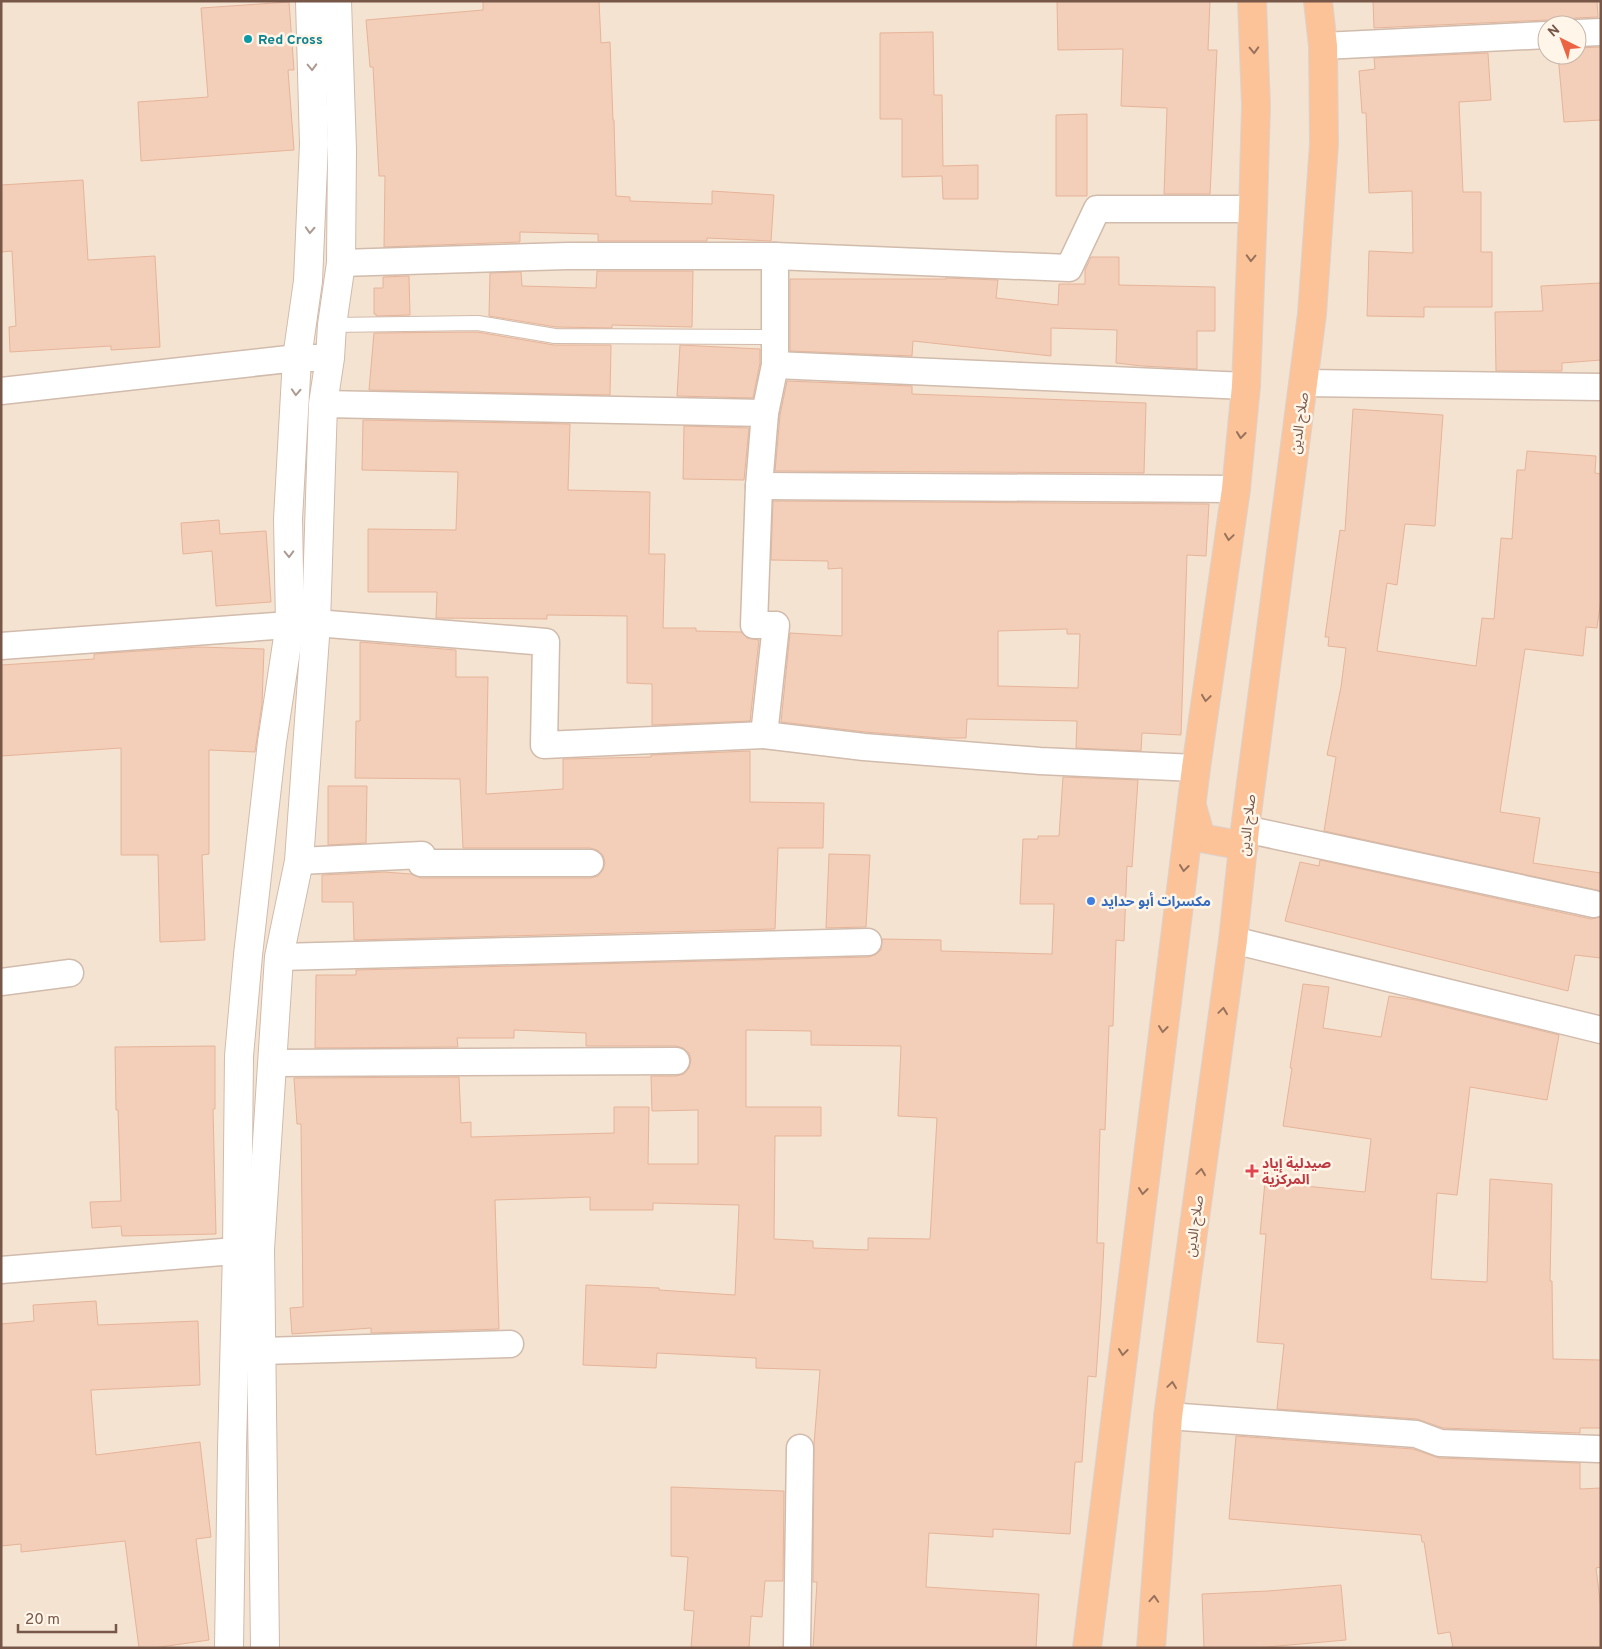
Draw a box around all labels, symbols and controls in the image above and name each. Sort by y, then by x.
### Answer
north arrow [1537,15,1587,65]
text: N [1545,22,1564,41]
place label: Red Cross [258,32,323,49]
marker: Red Cross [242,33,254,45]
one-way arrow [1249,46,1260,54]
one-way arrow [306,64,317,72]
one-way arrow [305,226,315,234]
one-way arrow [1246,254,1257,262]
one-way arrow [290,388,301,396]
street label: صلاح الدين [1288,391,1314,455]
one-way arrow [1236,431,1247,439]
one-way arrow [1224,534,1235,542]
one-way arrow [284,550,294,558]
one-way arrow [1201,695,1212,703]
street label: صلاح الدين [1237,793,1261,857]
one-way arrow [1179,865,1190,873]
place label: مكسرات أبو حدايد [1101,892,1211,911]
marker: مكسرات أبو حدايد [1085,895,1097,907]
one-way arrow [1217,1007,1228,1015]
one-way arrow [1159,1025,1169,1034]
place label: صيدلية إياد المركزية [1262,1156,1331,1189]
marker: صيدلية إياد المركزية [1246,1165,1258,1177]
one-way arrow [1196,1168,1206,1176]
one-way arrow [1138,1187,1149,1195]
street label: صلاح الدين [1183,1194,1209,1258]
one-way arrow [1118,1348,1129,1356]
one-way arrow [1166,1381,1177,1389]
one-way arrow [1149,1595,1160,1603]
scale bar [18,1602,115,1634]
text: 20 m [25,1611,60,1630]

